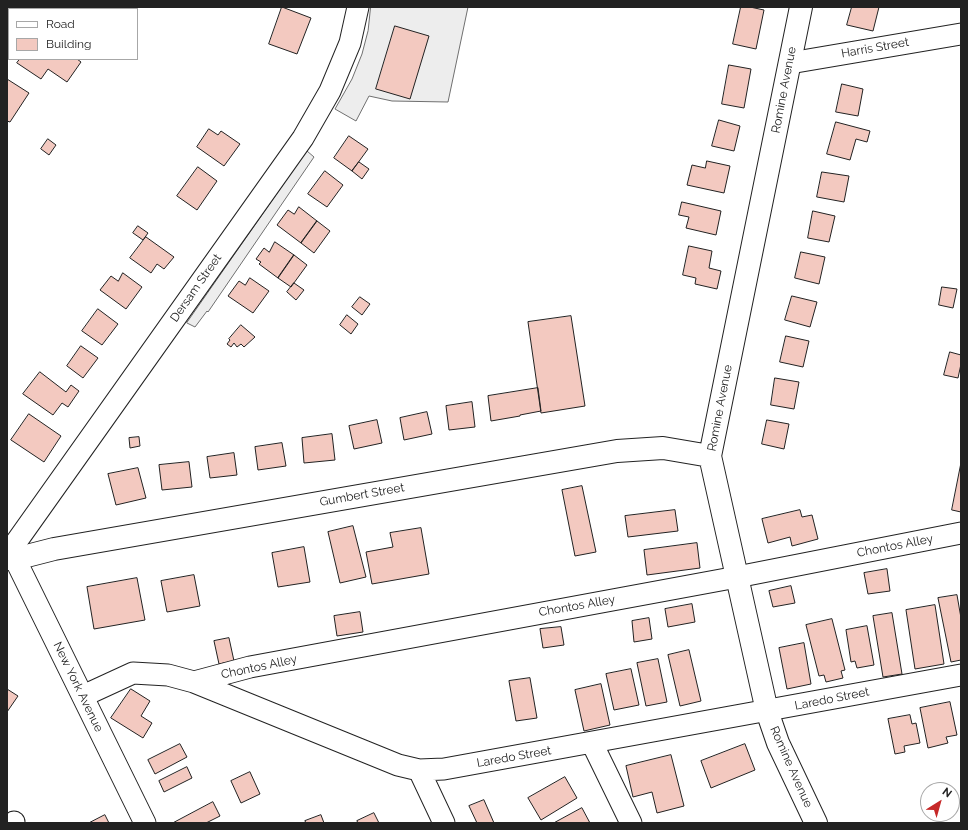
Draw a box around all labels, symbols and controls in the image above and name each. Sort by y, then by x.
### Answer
legend [8,8,138,60]
text: Road [46,17,75,31]
street label: Harris Street [840,35,910,61]
text: Building [46,37,92,51]
street label: Romine Avenue [769,46,799,134]
street label: Dersam Street [167,251,225,325]
street label: Romine Avenue [705,364,735,452]
street label: Gumbert Street [319,480,405,510]
street label: Chontos Alley [856,532,934,560]
street label: Chontos Alley [538,592,616,620]
street label: New York Avenue [50,640,106,734]
street label: Chontos Alley [220,652,298,682]
street label: Laredo Street [794,685,870,713]
street label: Romine Avenue [767,724,815,810]
street label: Laredo Street [476,743,552,771]
north arrow [920,782,960,822]
text: N [940,785,954,801]

